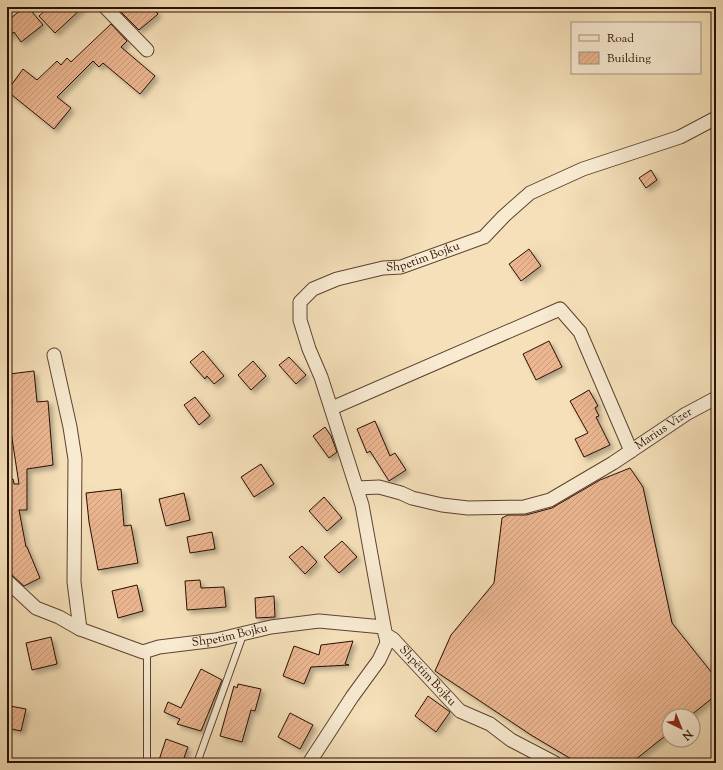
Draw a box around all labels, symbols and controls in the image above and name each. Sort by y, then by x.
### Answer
legend [571,22,701,74]
text: Road [607,30,634,48]
text: Building [607,50,651,68]
street label: Shpetim Bojku [385,237,462,277]
street label: Marius Vizer [632,403,696,455]
street label: Shpetim Bojku [191,619,269,652]
street label: Shpëtim Bojku [395,642,460,710]
north arrow [661,708,701,748]
text: N [678,725,697,744]

